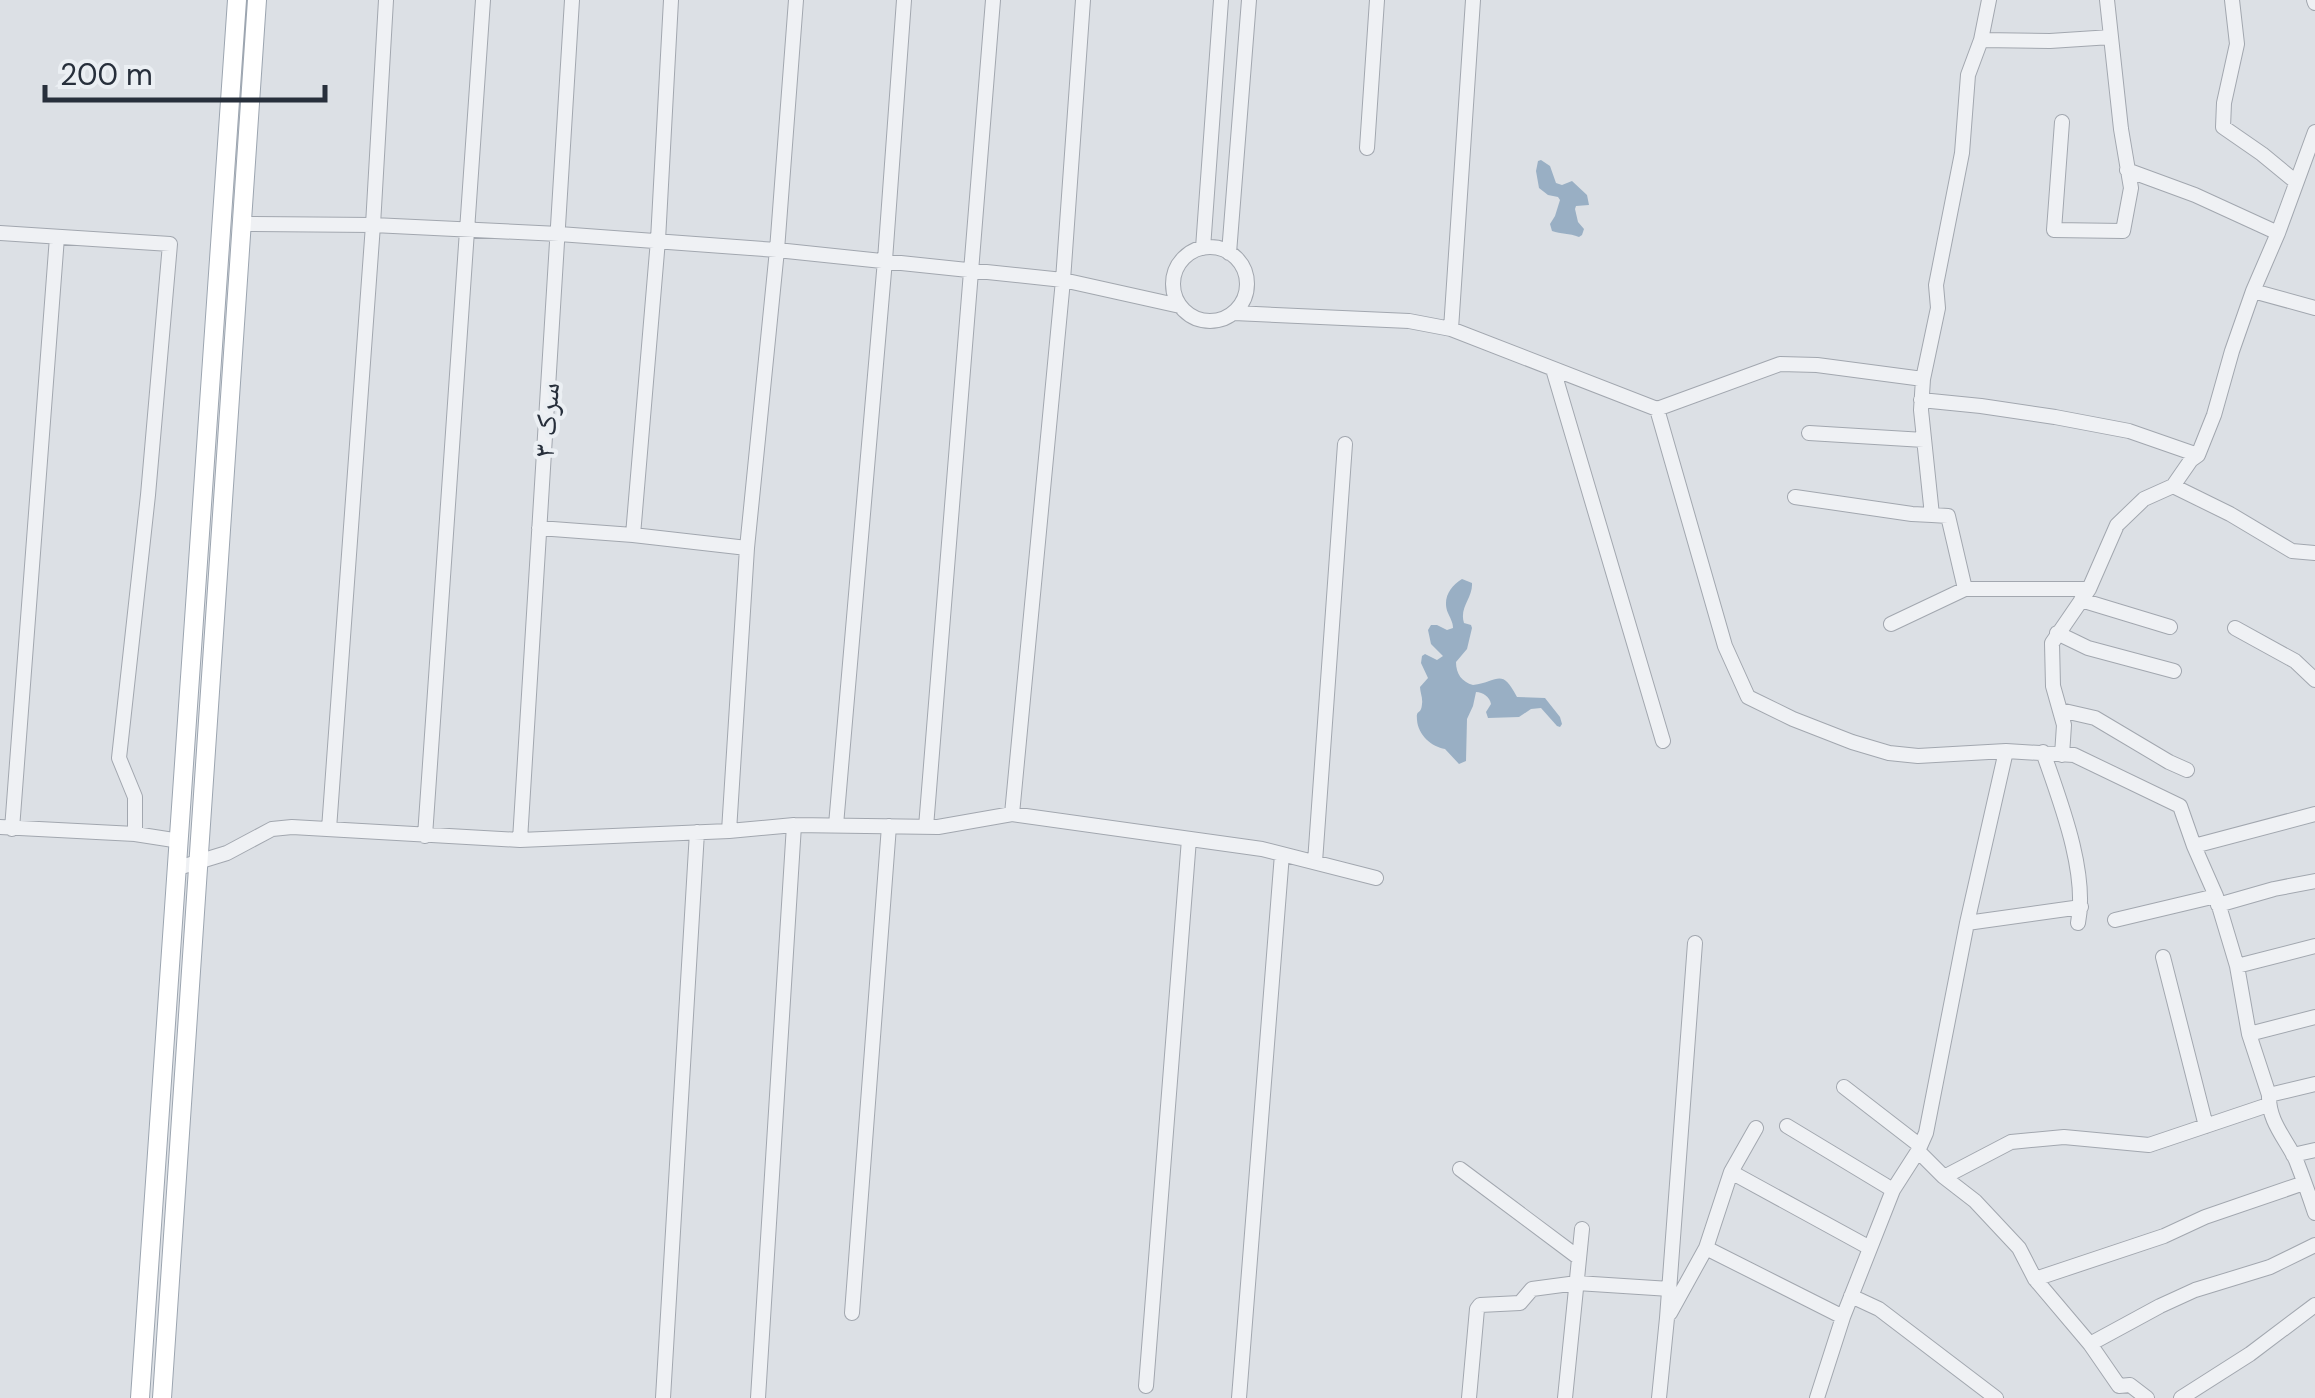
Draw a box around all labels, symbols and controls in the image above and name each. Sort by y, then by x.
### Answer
scale bar [45,40,325,102]
text: 200 m [60,55,153,94]
street label: سرک ۳ [524,381,568,459]

